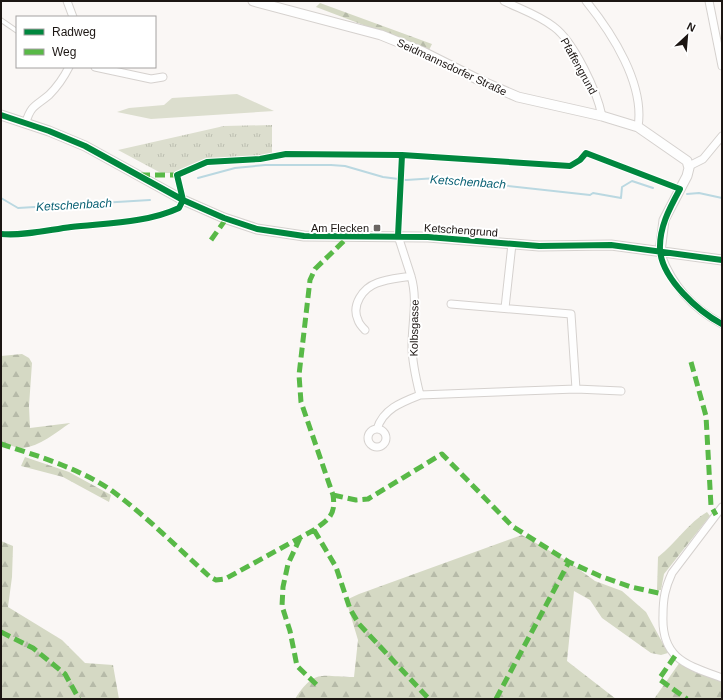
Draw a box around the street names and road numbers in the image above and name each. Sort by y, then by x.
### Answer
street label: Seidmannsdorfer Straße [395,36,509,98]
street label: Pfaffengrund [559,36,599,96]
street label: Ketschengrund [424,221,498,239]
street label: Kolbsgasse [408,299,420,357]

